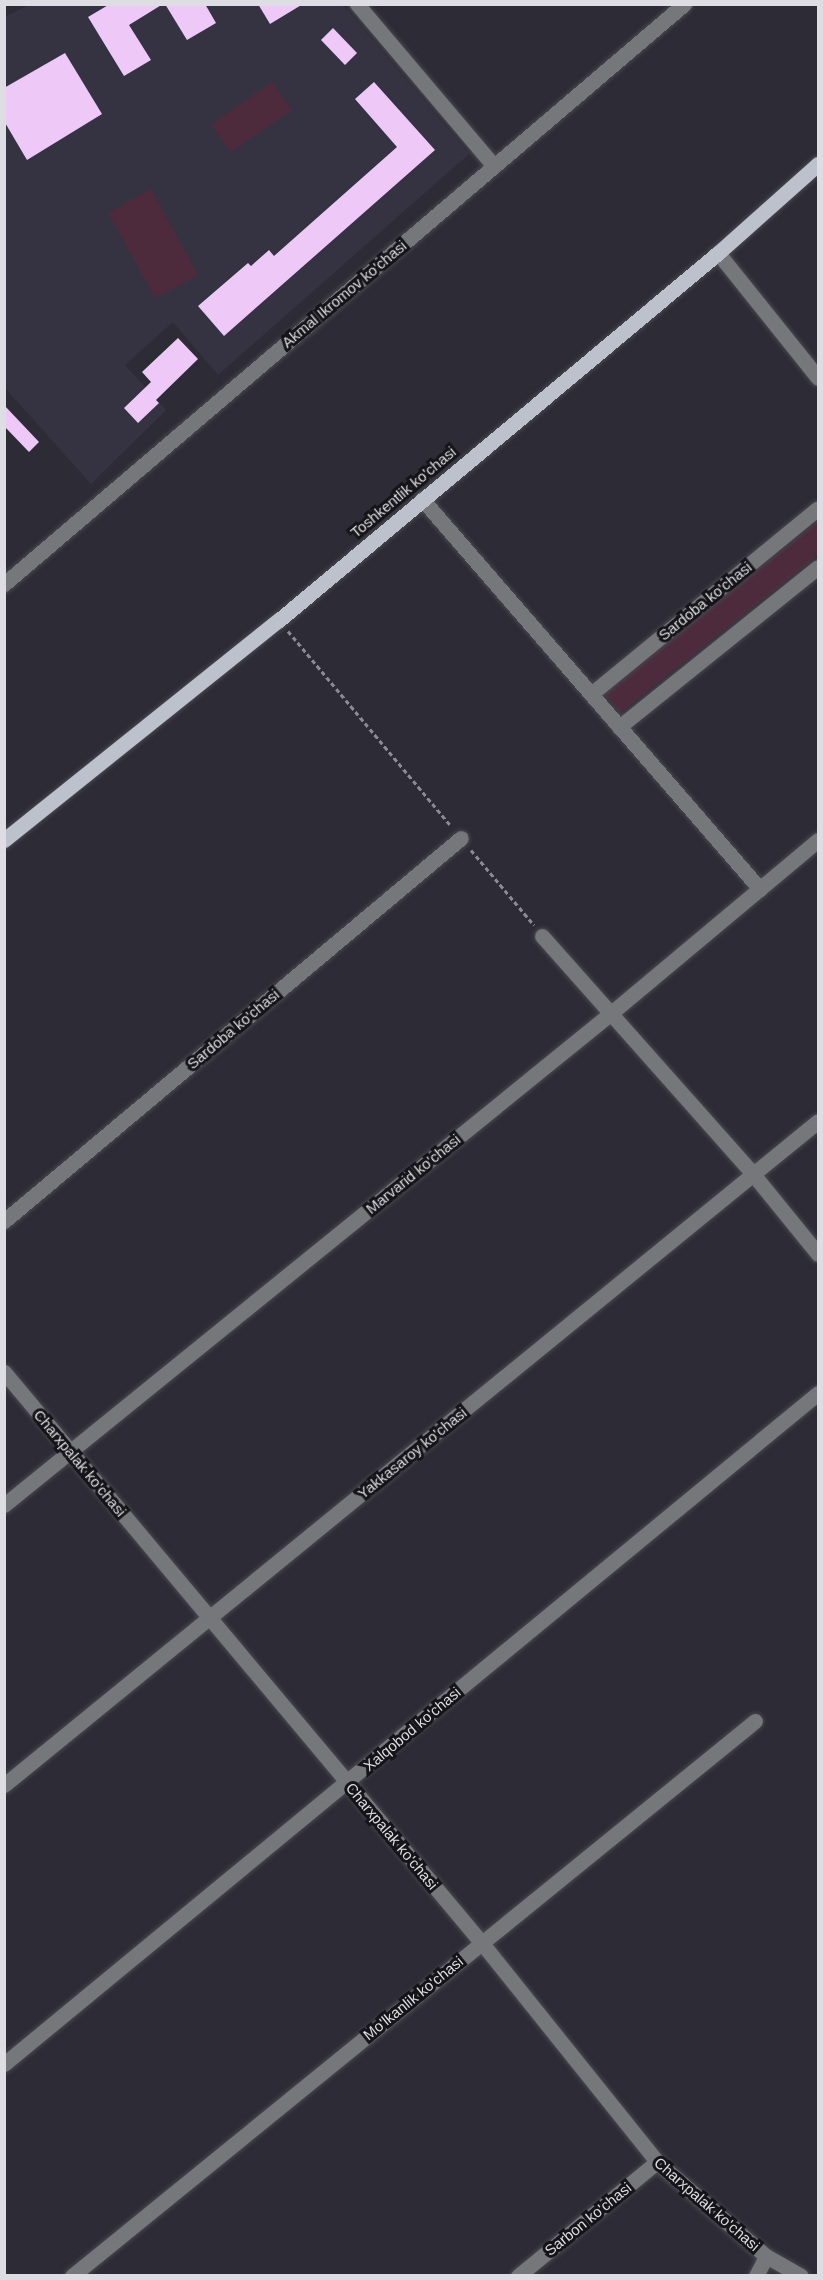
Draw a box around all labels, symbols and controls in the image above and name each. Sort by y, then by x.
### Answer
street label: Akmal Ikromov ko'chasi [278,237,410,351]
street label: Toshkentlik ko'chasi [347,443,459,541]
street label: Sardoba ko'chasi [655,558,755,644]
street label: Sardoba ko'chasi [183,985,283,1073]
street label: Marvarid ko'chasi [362,1130,464,1218]
street label: Yakkasaroy ko'chasi [354,1403,470,1503]
street label: Charxpalak ko'chasi [30,1406,130,1520]
street label: Xalqobod ko'chasi [360,1683,464,1775]
street label: Charxpalak ko'chasi [342,1779,442,1893]
street label: Mo'lkanlik ko'chasi [359,1952,467,2044]
street label: Charxpalak ko'chasi [651,2153,763,2255]
street label: Sarbon ko'chasi [541,2179,635,2259]

